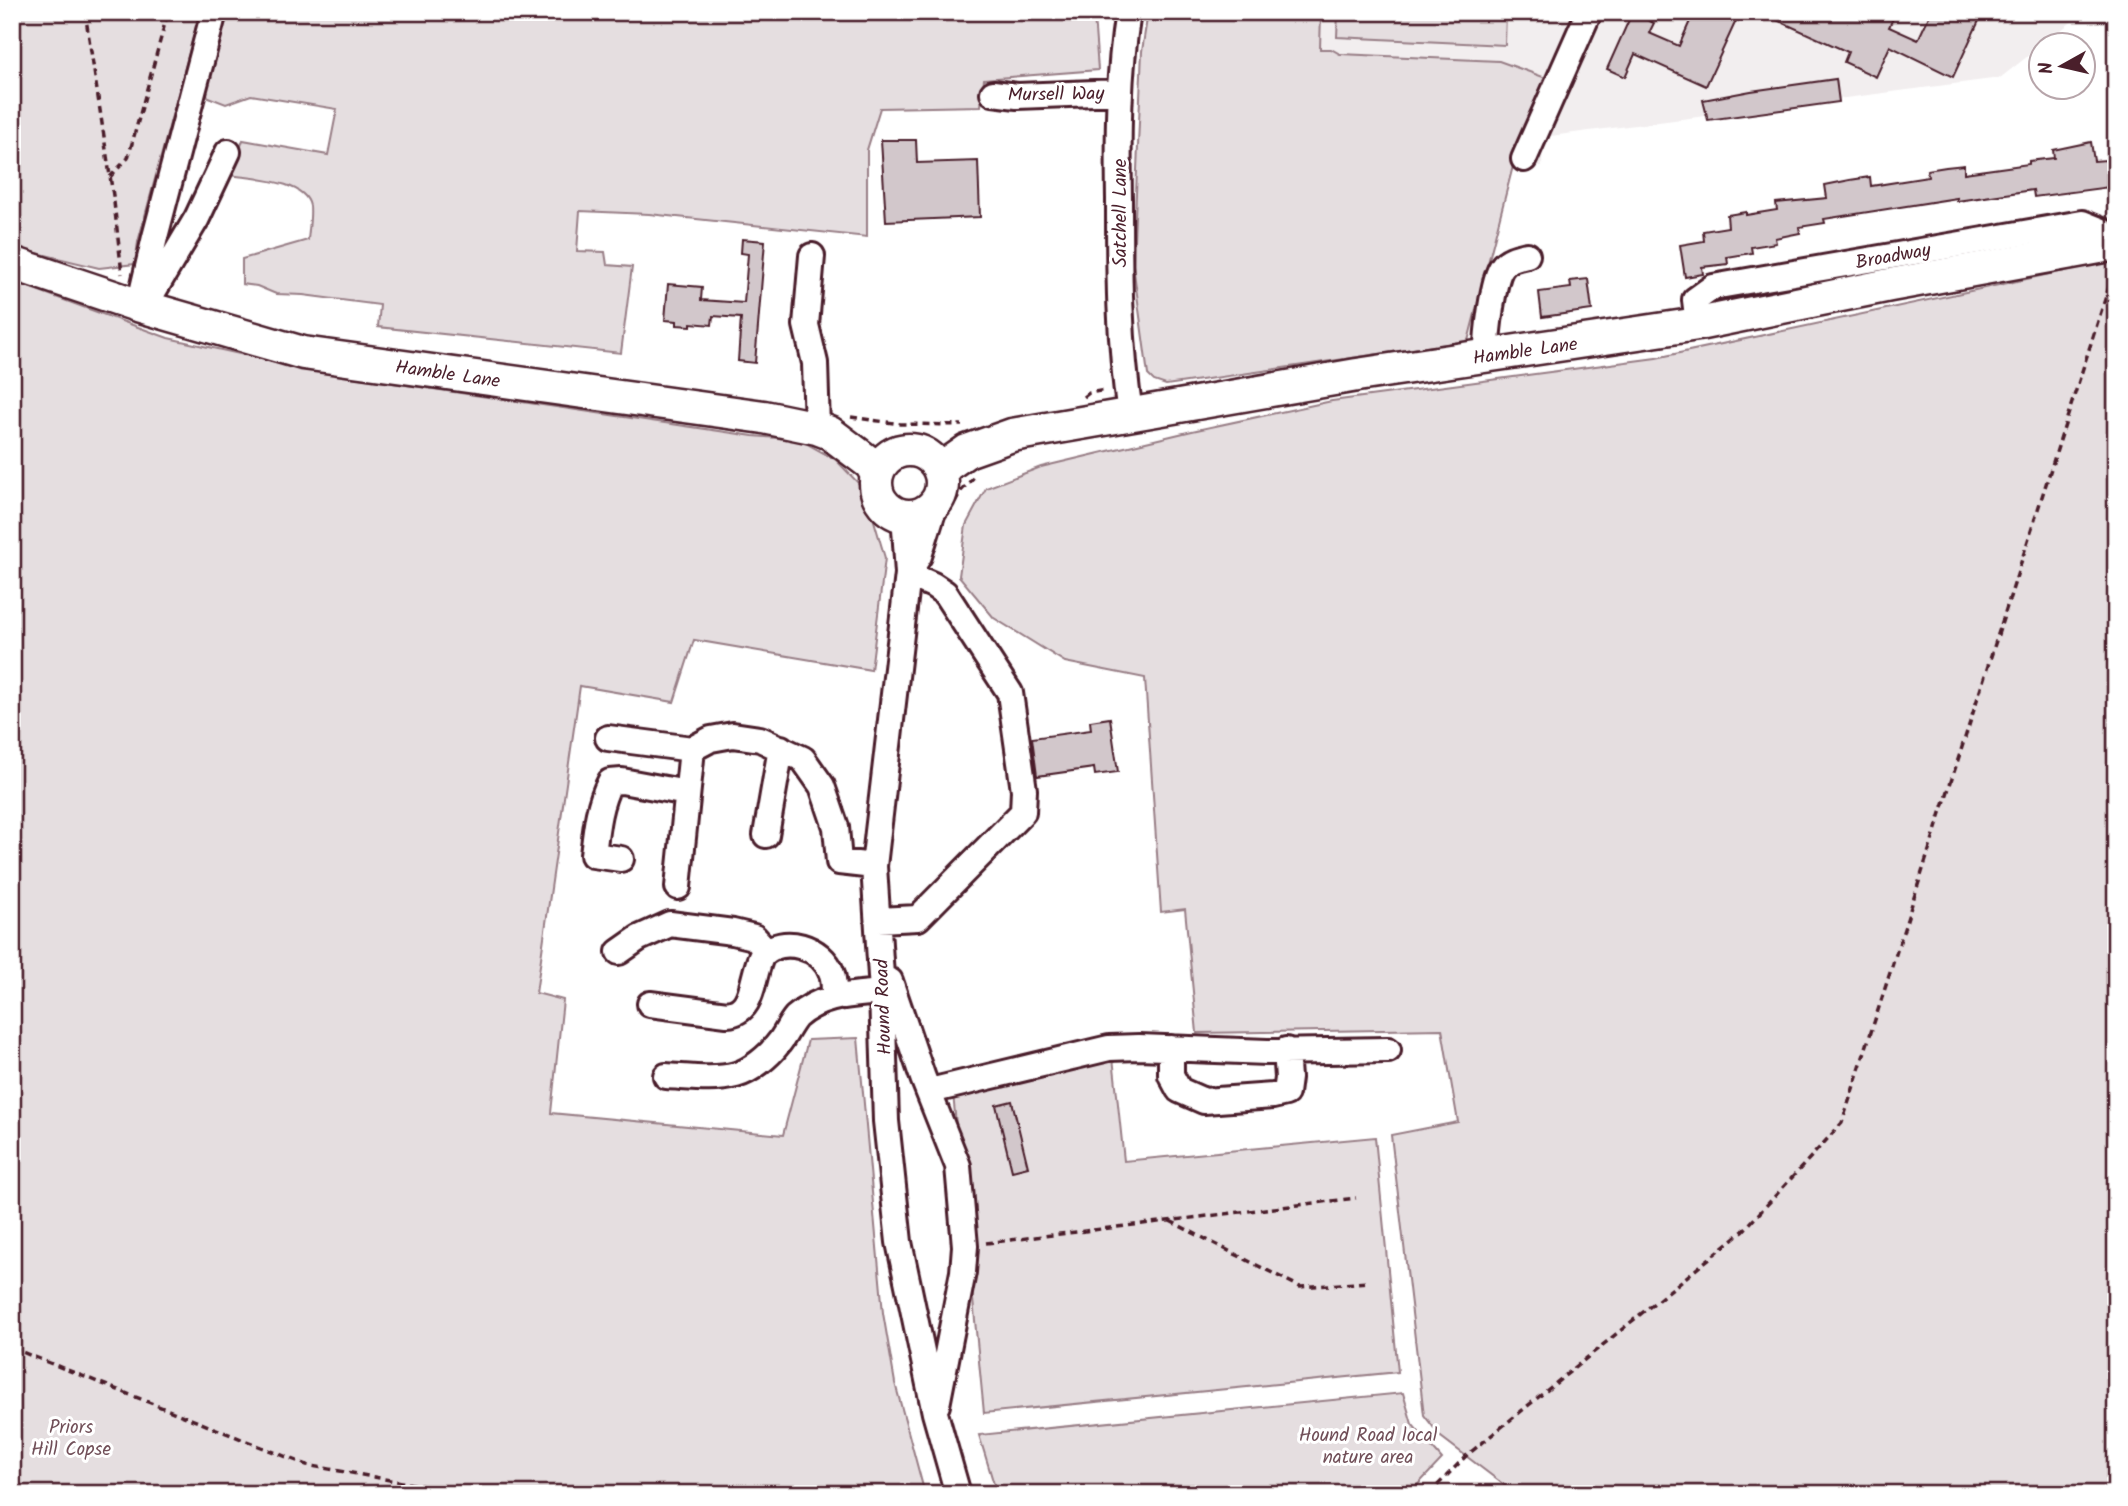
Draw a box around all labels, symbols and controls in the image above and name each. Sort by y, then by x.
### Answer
north arrow [2026,32,2096,102]
text: N [2031,60,2063,76]
street label: Mursell Way [1007,79,1106,111]
street label: Satchell Lane [1106,158,1136,267]
street label: Broadway [1853,235,1934,278]
street label: Hamble Lane [1471,330,1580,374]
street label: Hamble Lane [393,353,503,397]
street label: Hound Road [867,958,901,1055]
park label: Priors Hill Copse [31,1413,111,1465]
park label: Hound Road local nature area [1299,1421,1438,1473]

